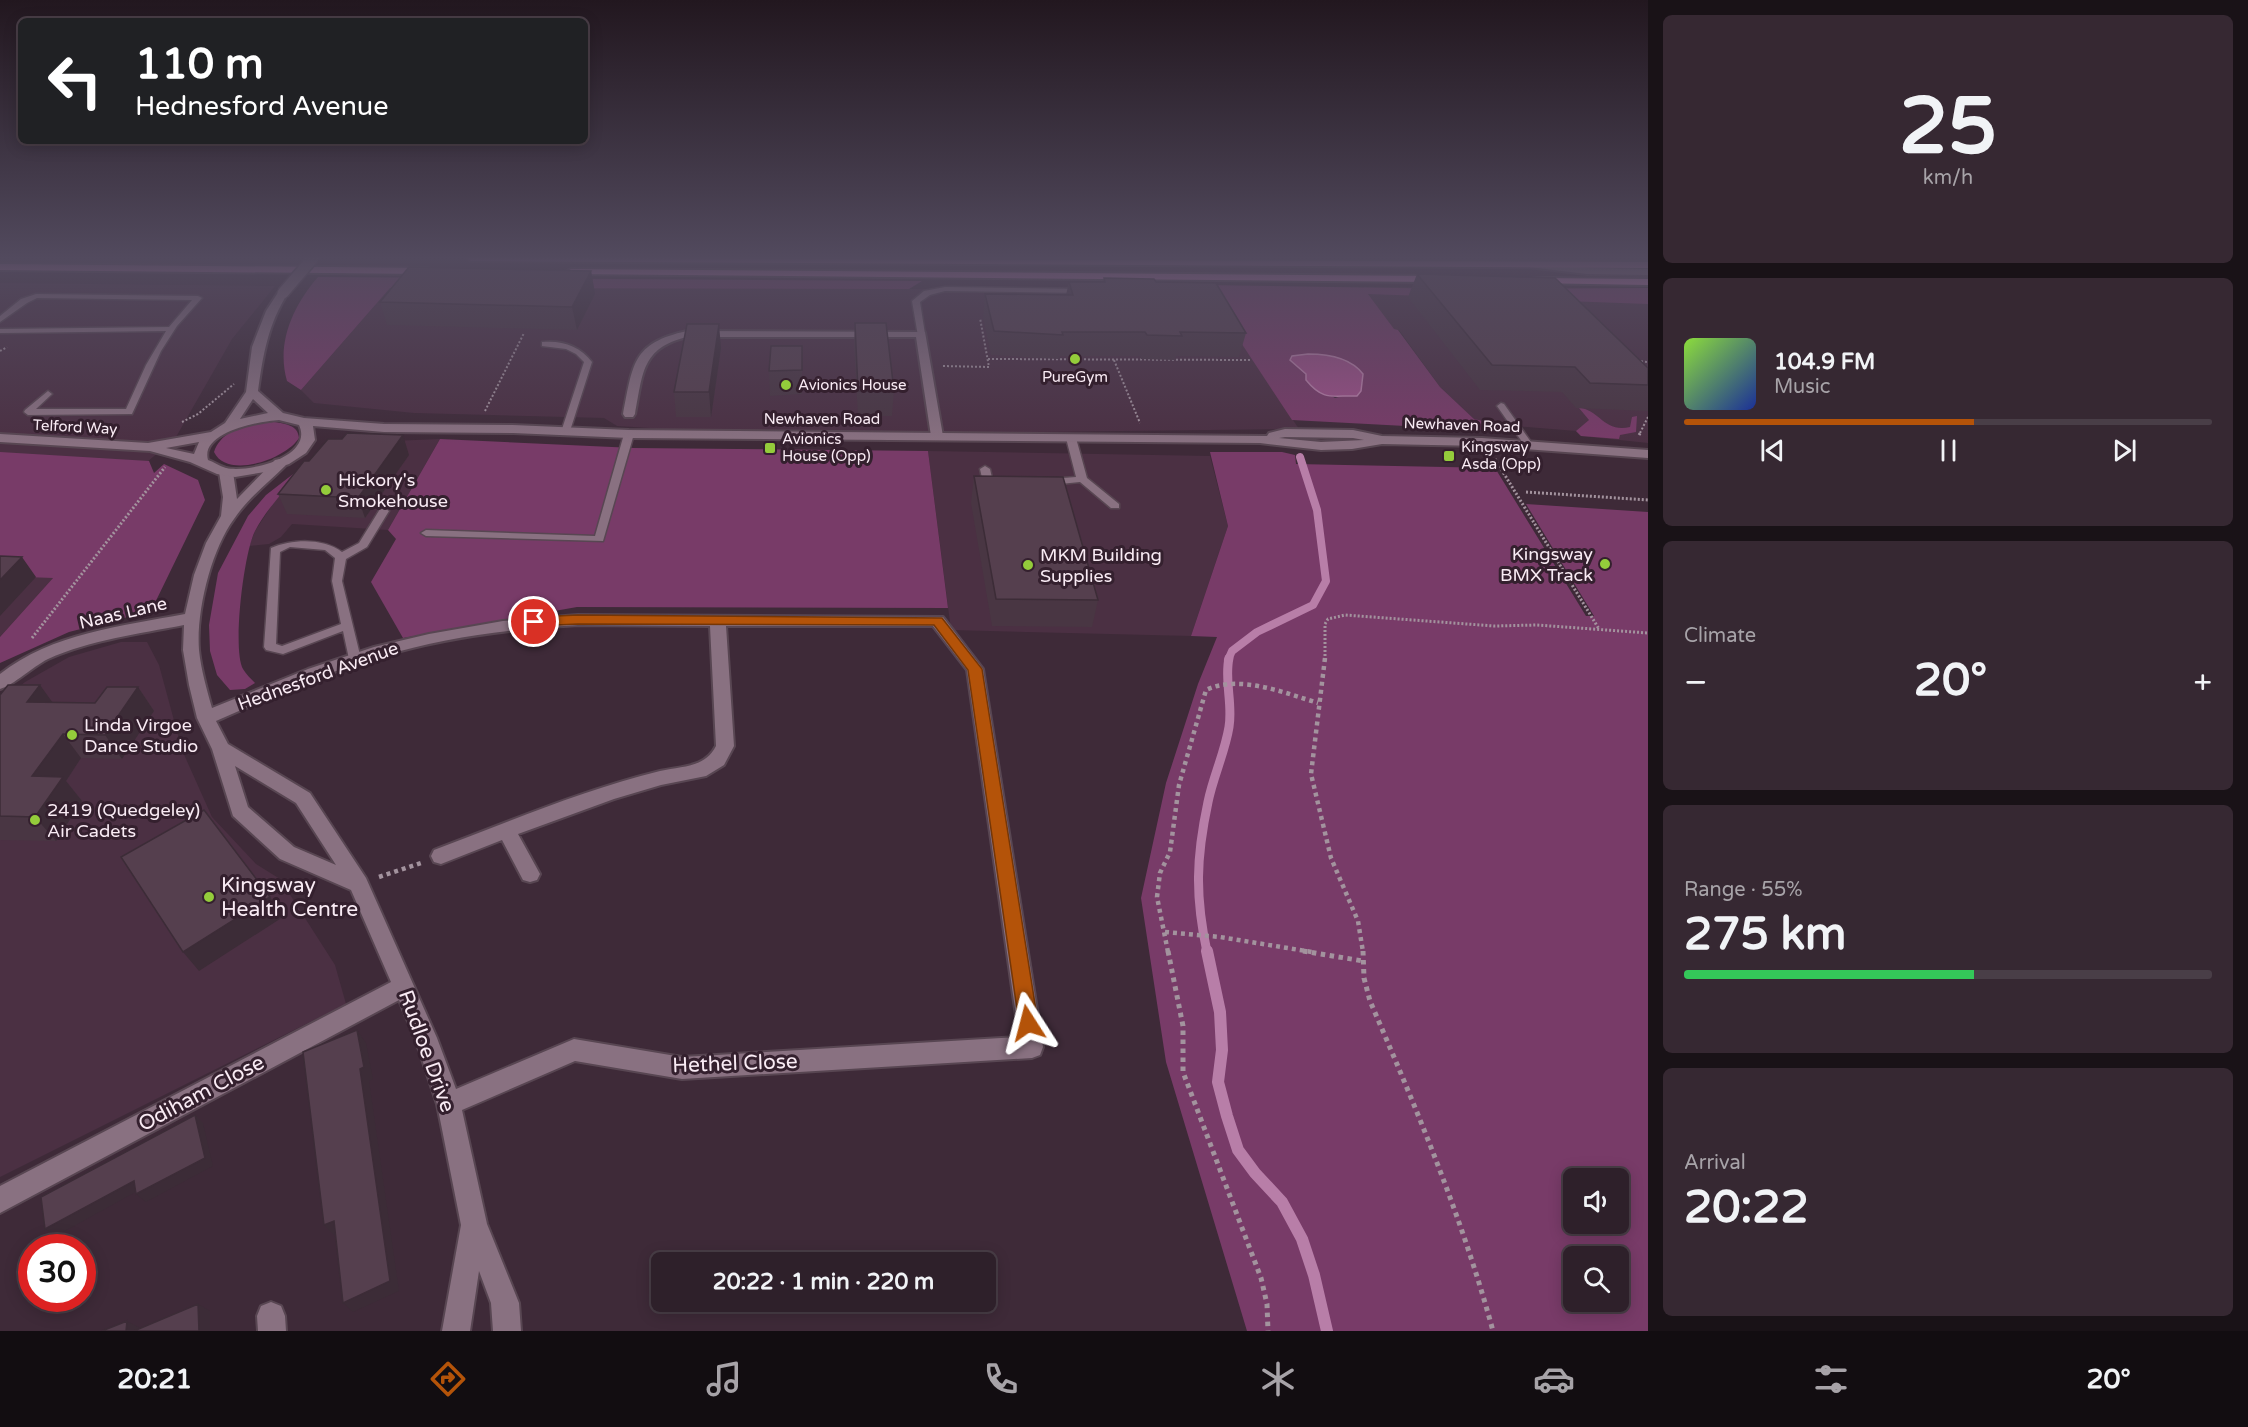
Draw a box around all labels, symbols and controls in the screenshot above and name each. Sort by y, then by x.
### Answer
text: 110 m [135,39,264,90]
icon: left [36,42,114,120]
text: 25 [1899,80,1997,174]
text: Hednesford Avenue [135,90,389,123]
text: km/h [1923,166,1973,190]
text: 104.9 FM [1774,349,1875,375]
marker: PureGym [1068,352,1082,366]
place label: PureGym [1042,368,1108,386]
text: Music [1774,375,1830,399]
place label: Avionics House [798,376,906,394]
marker: Avionics House [779,378,793,392]
street label: Newhaven Road [764,410,880,428]
street label: Newhaven Road [1403,414,1521,436]
street label: Telford Way [32,416,118,438]
place label: Avionics House (Opp) [782,430,871,465]
icon: previous [1756,434,1789,467]
icon: pause [1932,434,1965,467]
icon: next [2108,434,2141,467]
place label: Kingsway Asda (Opp) [1461,438,1541,473]
marker: Avionics House (Opp) [763,441,777,455]
marker: Kingsway Asda (Opp) [1442,449,1456,463]
place label: Hickory's Smokehouse [338,469,448,512]
marker: Hickory's Smokehouse [319,483,333,497]
place label: Kingsway BMX Track [1500,543,1593,586]
place label: MKM Building Supplies [1040,544,1162,587]
marker: Kingsway BMX Track [1598,557,1612,571]
marker: MKM Building Supplies [1021,558,1035,572]
street label: Naas Lane [77,592,169,634]
pin [508,596,559,647]
icon: arrive [517,605,550,638]
text: Climate [1684,624,1756,648]
street label: Hednesford Avenue [235,637,401,715]
text: 20° [1914,654,1987,708]
text: − [1684,663,1708,702]
text: + [2193,663,2212,702]
place label: Linda Virgoe Dance Studio [84,714,198,757]
marker: Linda Virgoe Dance Studio [65,728,79,742]
place label: 2419 (Quedgeley) Air Cadets [47,799,200,842]
marker: 2419 (Quedgeley) Air Cadets [28,813,42,827]
place label: Kingsway Health Centre [221,873,358,922]
text: Range · 55% [1684,878,1803,902]
marker: Kingsway Health Centre [202,890,216,904]
text: 275 km [1684,908,1846,962]
street label: Rudloe Drive [393,987,460,1116]
position arrow [996,991,1060,1055]
street label: Hethel Close [672,1049,798,1078]
street label: Odiham Close [134,1050,269,1137]
text: Arrival [1684,1151,1746,1175]
map controls [1563,1168,1629,1312]
button: sound [1563,1168,1629,1234]
text: 20:22 [1684,1181,1809,1235]
speed limit sign: 30 [18,1234,96,1312]
button: search [1563,1246,1629,1312]
text: 20:22 · 1 min · 220 m [713,1269,934,1295]
icon: directions [427,1358,469,1400]
icon: music [703,1358,745,1400]
icon: phone [980,1358,1022,1400]
icon: climate [1257,1358,1299,1400]
icon: car [1533,1358,1575,1400]
icon: filters [1810,1358,1852,1400]
text: 20:21 [117,1363,192,1396]
text: 20° [2087,1363,2131,1396]

